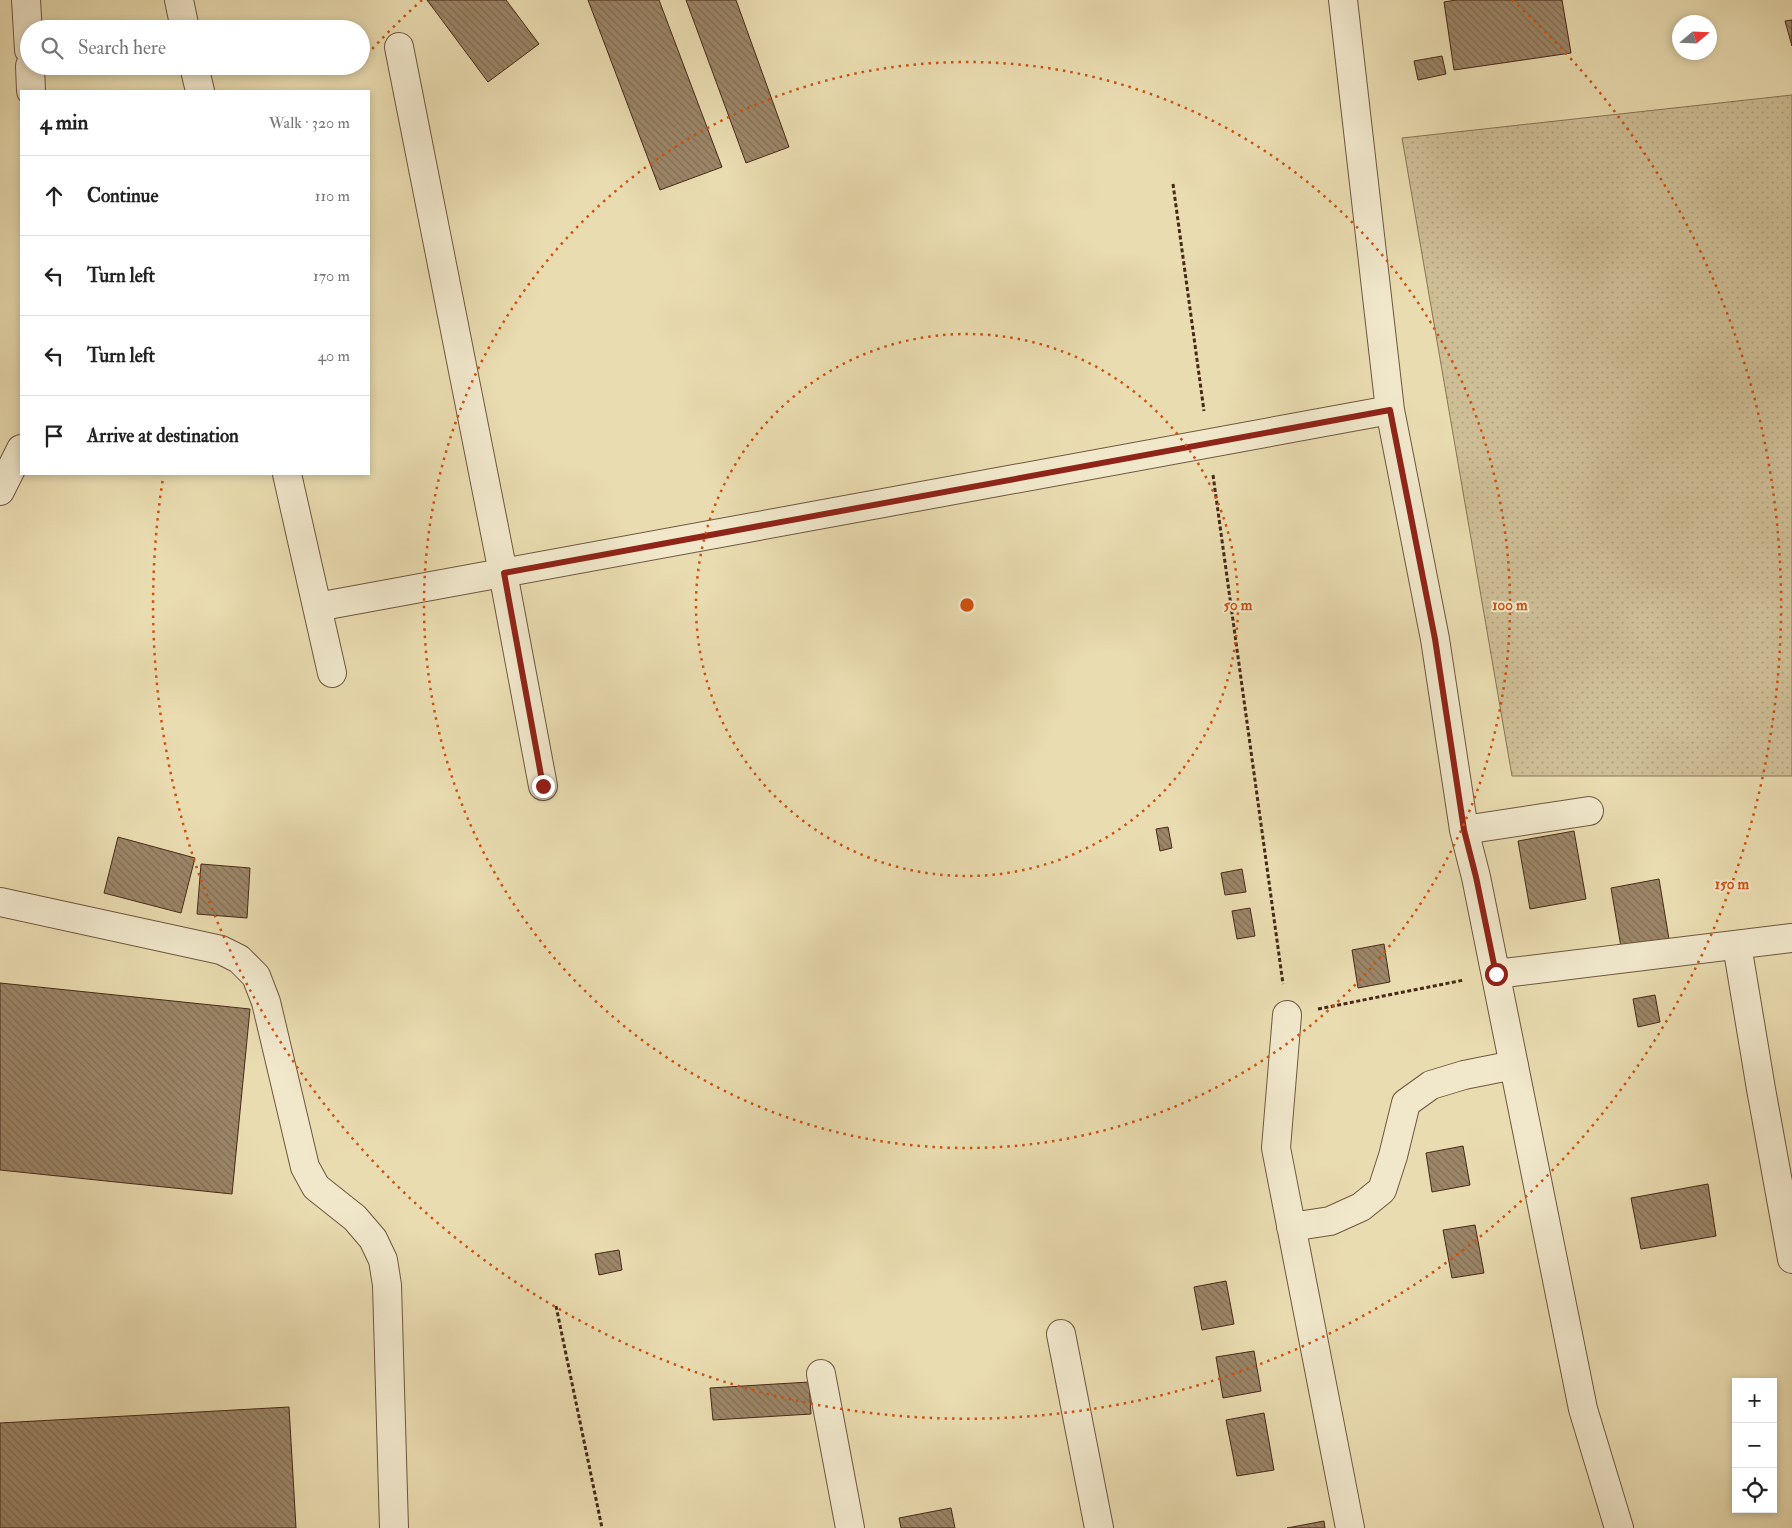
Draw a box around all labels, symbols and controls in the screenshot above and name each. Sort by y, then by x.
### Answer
north arrow [1672,15,1717,60]
search box [20,20,370,75]
icon: search [38,34,66,62]
text: Search here [78,36,166,60]
text: 4 min [40,109,88,136]
text: Walk · 320 m [269,113,350,133]
icon: ahead [40,182,68,210]
text: Continue [87,184,158,208]
text: 110 m [315,186,350,206]
icon: left [40,262,68,290]
text: Turn left [87,264,155,288]
text: 170 m [313,266,350,286]
icon: left [40,342,68,370]
text: Turn left [87,344,155,368]
text: 40 m [317,346,350,366]
icon: arrive [40,422,68,450]
text: Arrive at destination [87,424,239,448]
centre of rings [958,596,976,614]
text: 50 m [1224,596,1253,615]
text: 100 m [1492,596,1528,615]
route end [532,775,555,798]
text: 150 m [1715,875,1749,894]
route start [1485,963,1508,986]
map controls [1732,1378,1777,1513]
button: + [1732,1378,1777,1423]
button: − [1732,1423,1777,1468]
button: locate [1732,1468,1777,1513]

